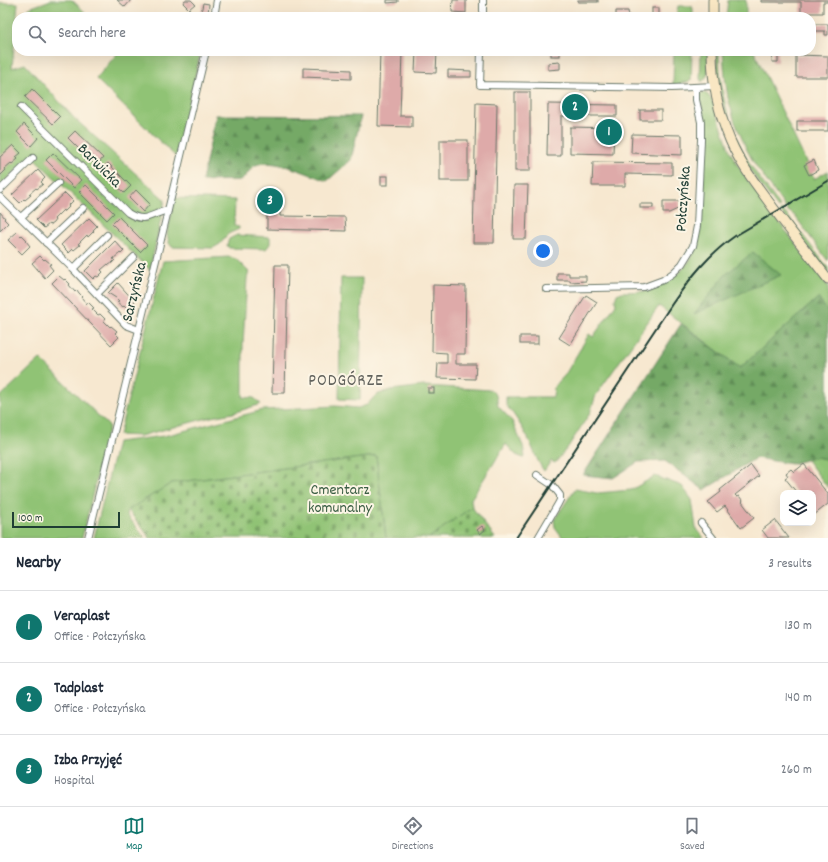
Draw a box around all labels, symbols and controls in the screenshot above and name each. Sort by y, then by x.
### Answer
search box [12,12,816,56]
icon: search [26,23,48,45]
text: Search here [58,23,126,45]
pin: 2 [562,92,588,122]
pin: 1 [596,117,622,147]
street label: Barwicka [72,139,127,194]
street label: Połczyńska [670,165,698,233]
pin: 3 [257,186,283,216]
your location [533,241,553,261]
street label: Sarzyńska [116,259,154,324]
district label: PODGÓRZE [308,370,384,394]
park label: Cmentarz komunalny [308,479,373,520]
map controls [780,490,816,526]
button: layers [780,490,816,526]
scale bar [12,510,120,529]
text: 100 m [18,511,42,527]
text: Nearby [16,552,60,576]
text: 3 results [768,555,812,574]
text: Veraplast [54,606,110,628]
text: 1 [28,617,30,636]
text: 130 m [784,617,812,636]
text: Office · Połczyńska [54,628,145,647]
text: Tadplast [54,678,103,700]
text: 2 [26,689,32,708]
text: 140 m [785,689,812,708]
text: Office · Połczyńska [54,700,145,719]
text: Izba Przyjęć [54,750,122,772]
text: 3 [26,761,32,780]
text: 260 m [781,761,812,780]
text: Hospital [54,772,94,791]
tab: Map [123,815,145,855]
tab: Directions [392,815,434,855]
tab: Saved [680,815,705,855]

